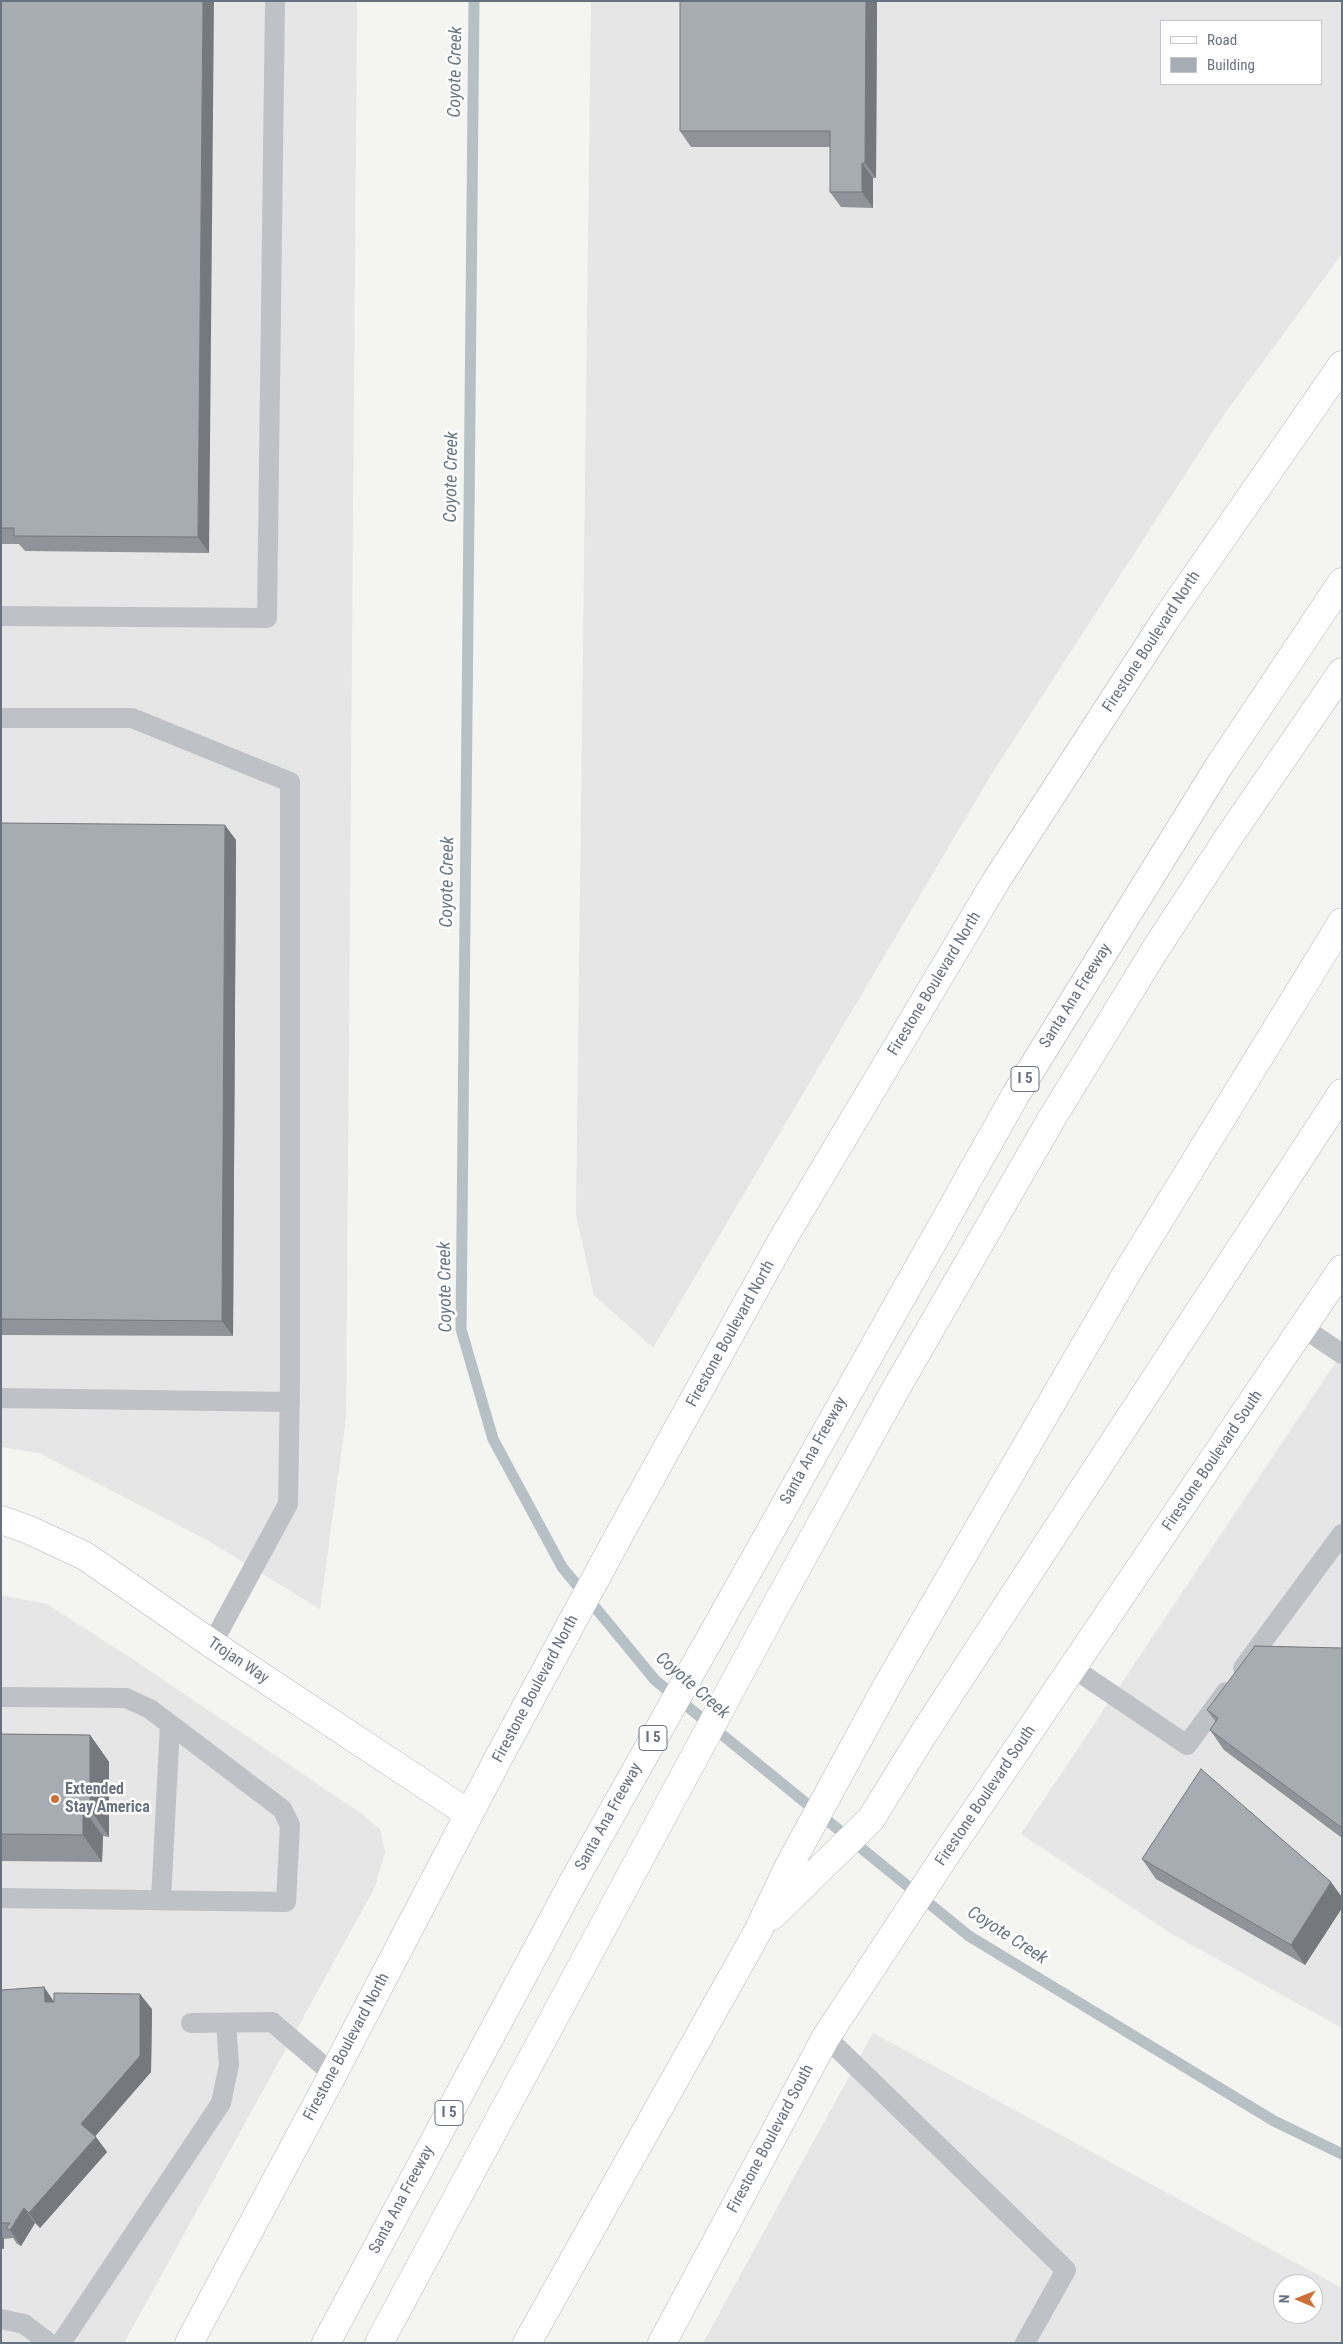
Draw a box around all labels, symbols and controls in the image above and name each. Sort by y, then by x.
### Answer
legend [1160,20,1323,85]
water label: Coyote Creek [444,26,468,118]
text: Road [1207,31,1237,49]
text: Building [1207,56,1255,74]
water label: Coyote Creek [440,431,464,523]
street label: Firestone Boulevard North [1099,568,1205,716]
water label: Coyote Creek [436,836,460,928]
street label: Firestone Boulevard North [884,909,986,1059]
street label: Santa Ana Freeway [1036,940,1116,1052]
road number: I 5 [1011,1066,1039,1092]
water label: Coyote Creek [434,1241,458,1333]
street label: Firestone Boulevard North [683,1257,779,1411]
street label: Firestone Boulevard South [1159,1387,1267,1535]
street label: Santa Ana Freeway [777,1394,851,1508]
street label: Firestone Boulevard North [489,1612,583,1766]
street label: Trojan Way [204,1634,272,1688]
water label: Coyote Creek [651,1648,733,1724]
street label: Firestone Boulevard South [932,1722,1040,1870]
road number: I 5 [639,1726,667,1750]
street label: Santa Ana Freeway [572,1760,646,1874]
place label: Extended Stay America [65,1780,150,1818]
marker: Extended Stay America [49,1793,61,1805]
water label: Coyote Creek [963,1902,1051,1970]
street label: Firestone Boulevard North [300,1970,394,2124]
street label: Firestone Boulevard South [724,2062,818,2216]
road number: I 5 [435,2100,463,2126]
street label: Santa Ana Freeway [365,2143,439,2257]
north arrow [1273,2274,1323,2324]
text: N [1276,2294,1292,2303]

